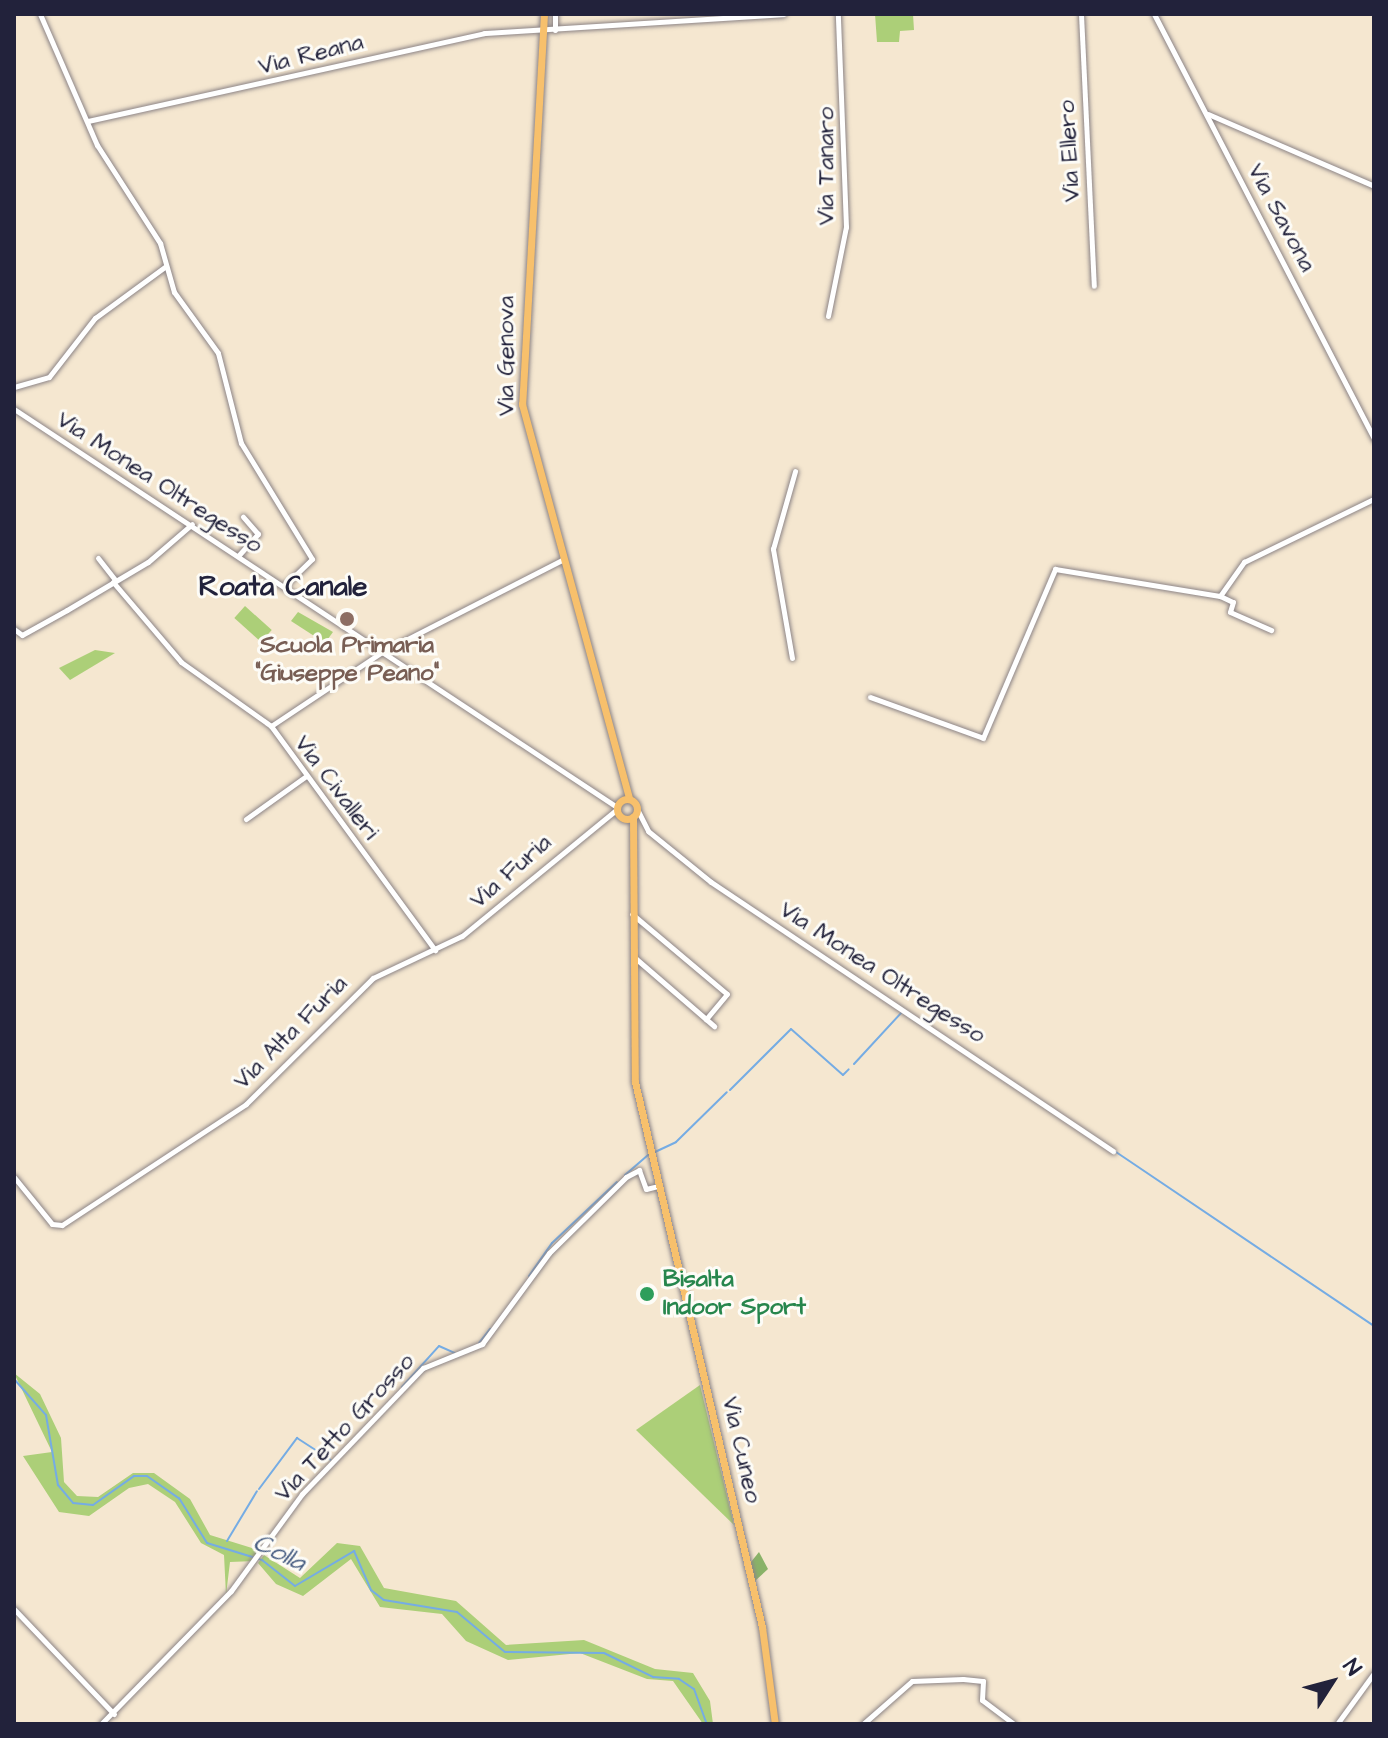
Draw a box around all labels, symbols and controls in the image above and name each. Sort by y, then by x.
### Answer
street label: Via Reana [256,28,366,82]
street label: Via Ellero [1053,99,1087,203]
street label: Via Tanaro [813,107,841,225]
street label: Via Savona [1241,159,1321,277]
street label: Via Genova [493,296,521,416]
street label: Via Monea Oltregesso [51,406,267,560]
district label: Roata Canale [199,570,367,604]
marker: Scuola Primaria "Giuseppe Peano" [338,610,356,628]
place label: Scuola Primaria "Giuseppe Peano" [255,632,439,688]
street label: Via Civalleri [287,730,385,846]
street label: Via Furia [464,829,558,915]
street label: Via Monea Oltregesso [774,896,990,1050]
street label: Via Alta Furia [228,970,354,1096]
place label: Bisalta Indoor Sport [663,1266,806,1322]
marker: Bisalta Indoor Sport [638,1285,656,1303]
street label: Via Tetto Grosso [269,1348,421,1508]
street label: Via Cuneo [715,1394,767,1506]
water label: Colla [248,1527,310,1579]
north arrow [1292,1642,1372,1722]
text: N [1335,1653,1368,1682]

